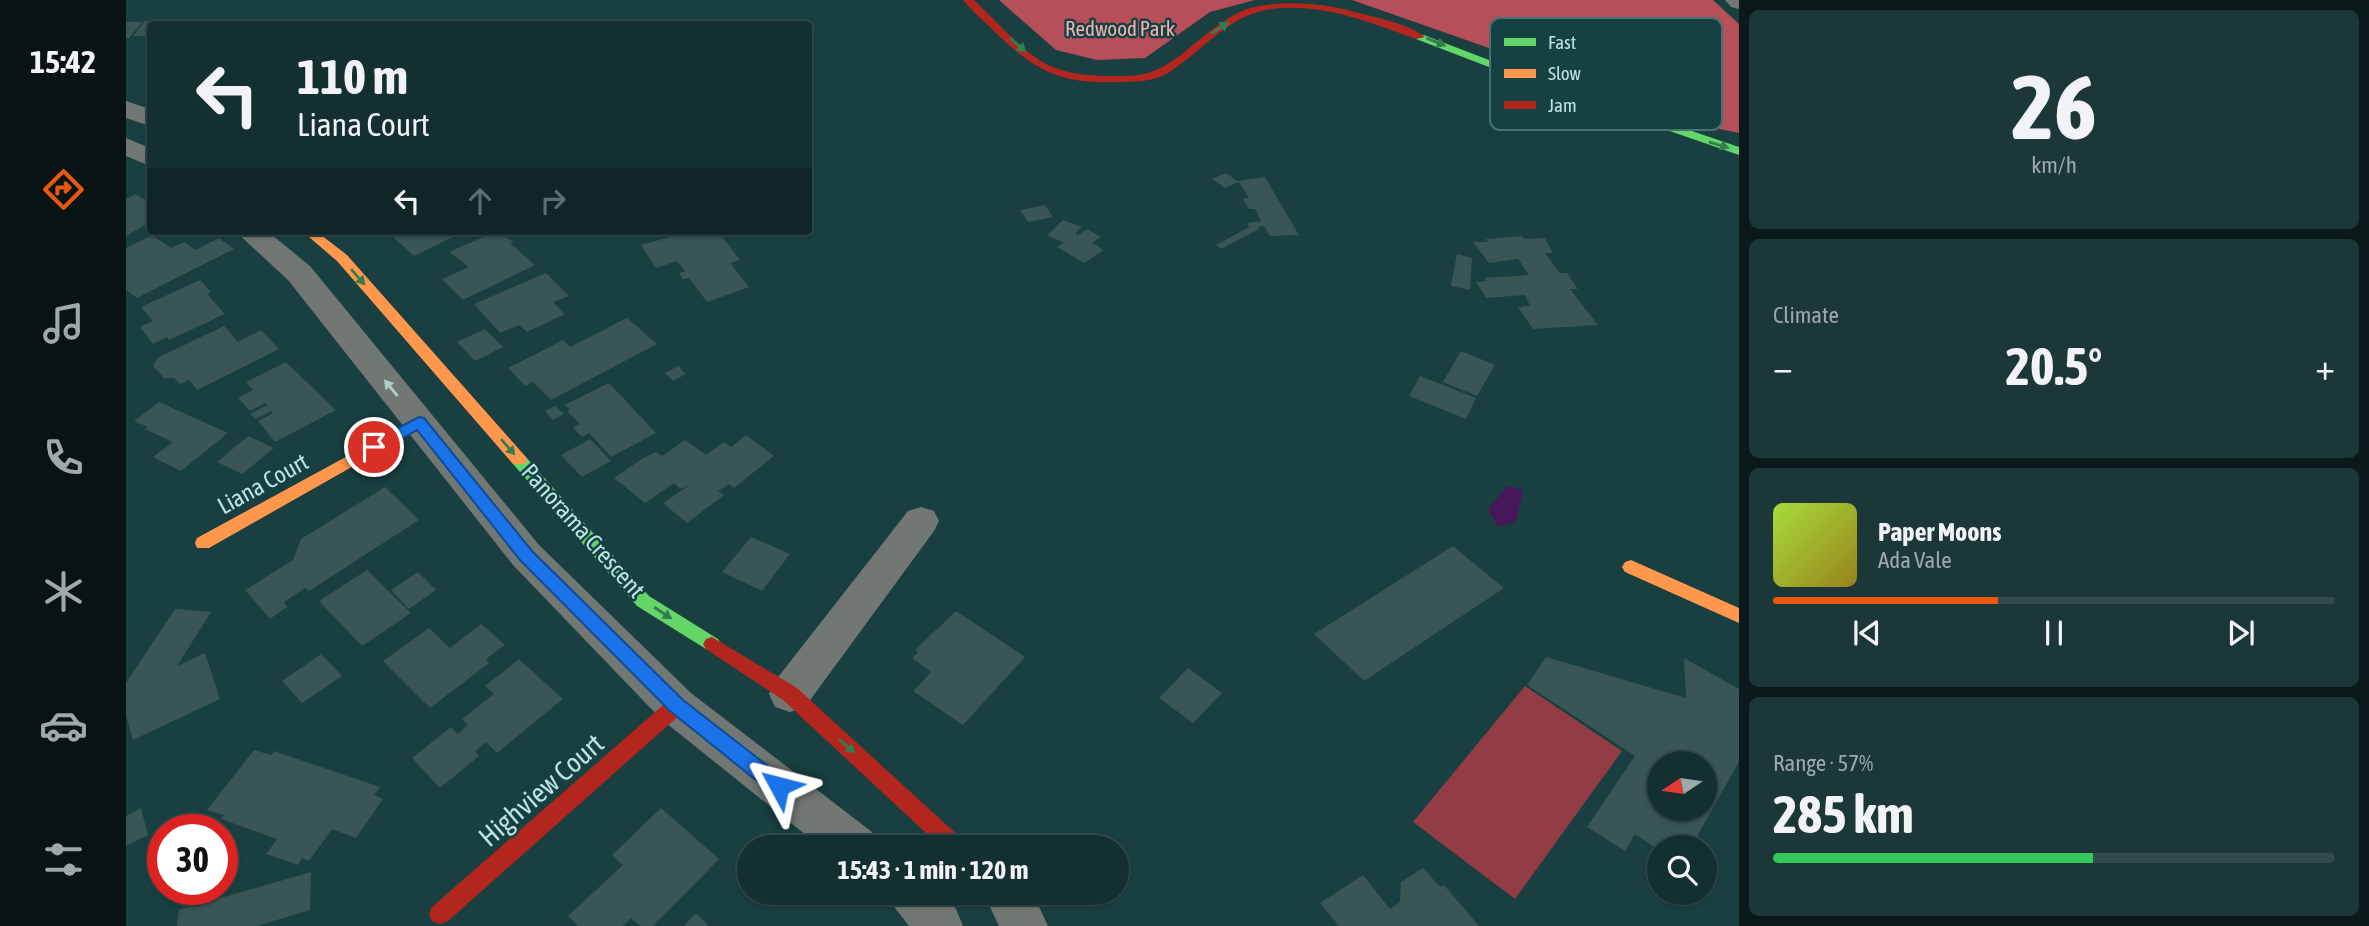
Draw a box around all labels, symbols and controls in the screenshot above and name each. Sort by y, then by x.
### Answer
park label: Redwood Park [1065,16,1175,40]
legend [1490,18,1722,130]
one-way arrow [1210,21,1230,34]
text: Fast [1548,31,1576,53]
one-way arrow [1010,37,1027,53]
one-way arrow [1426,37,1447,48]
text: 15:42 [30,43,96,80]
text: 110 m [297,48,408,104]
icon: left [182,49,273,140]
text: 26 [2011,54,2097,158]
text: Slow [1548,62,1582,84]
text: Jam [1548,94,1577,116]
text: Liana Court [297,106,430,143]
one-way arrow [1709,140,1730,150]
text: km/h [2031,152,2077,178]
icon: directions [39,165,88,214]
icon: left [388,182,426,220]
icon: ahead [461,182,499,220]
icon: right [534,182,572,220]
one-way arrow [350,268,365,285]
icon: music [39,299,88,348]
text: Climate [1773,302,1839,328]
text: 20.5° [2006,336,2102,396]
text: − [1773,345,1793,388]
text: + [2315,345,2335,388]
one-way arrow [384,379,399,396]
pin [344,417,404,477]
icon: arrive [355,428,393,466]
icon: phone [39,433,88,482]
one-way arrow [500,439,515,456]
street label: Liana Court [213,448,313,519]
street label: Panorama Crescent [516,458,650,603]
text: Paper Moons [1878,517,2001,547]
text: Ada Vale [1878,547,1952,573]
icon: climate [39,567,88,616]
one-way arrow [653,607,673,620]
icon: previous [1848,614,1886,652]
icon: pause [2035,614,2073,652]
icon: next [2222,614,2260,652]
icon: car [39,701,88,750]
street label: Highview Court [472,727,610,853]
one-way arrow [838,738,856,754]
position arrow [742,749,816,823]
text: Range · 57% [1773,750,1873,776]
north arrow [1647,751,1717,821]
map controls [1647,751,1717,905]
text: 285 km [1773,784,1914,844]
speed limit sign: 30 [147,814,238,905]
icon: filters [39,835,88,884]
button: search [1647,835,1717,905]
text: 15:43 · 1 min · 120 m [838,855,1028,885]

